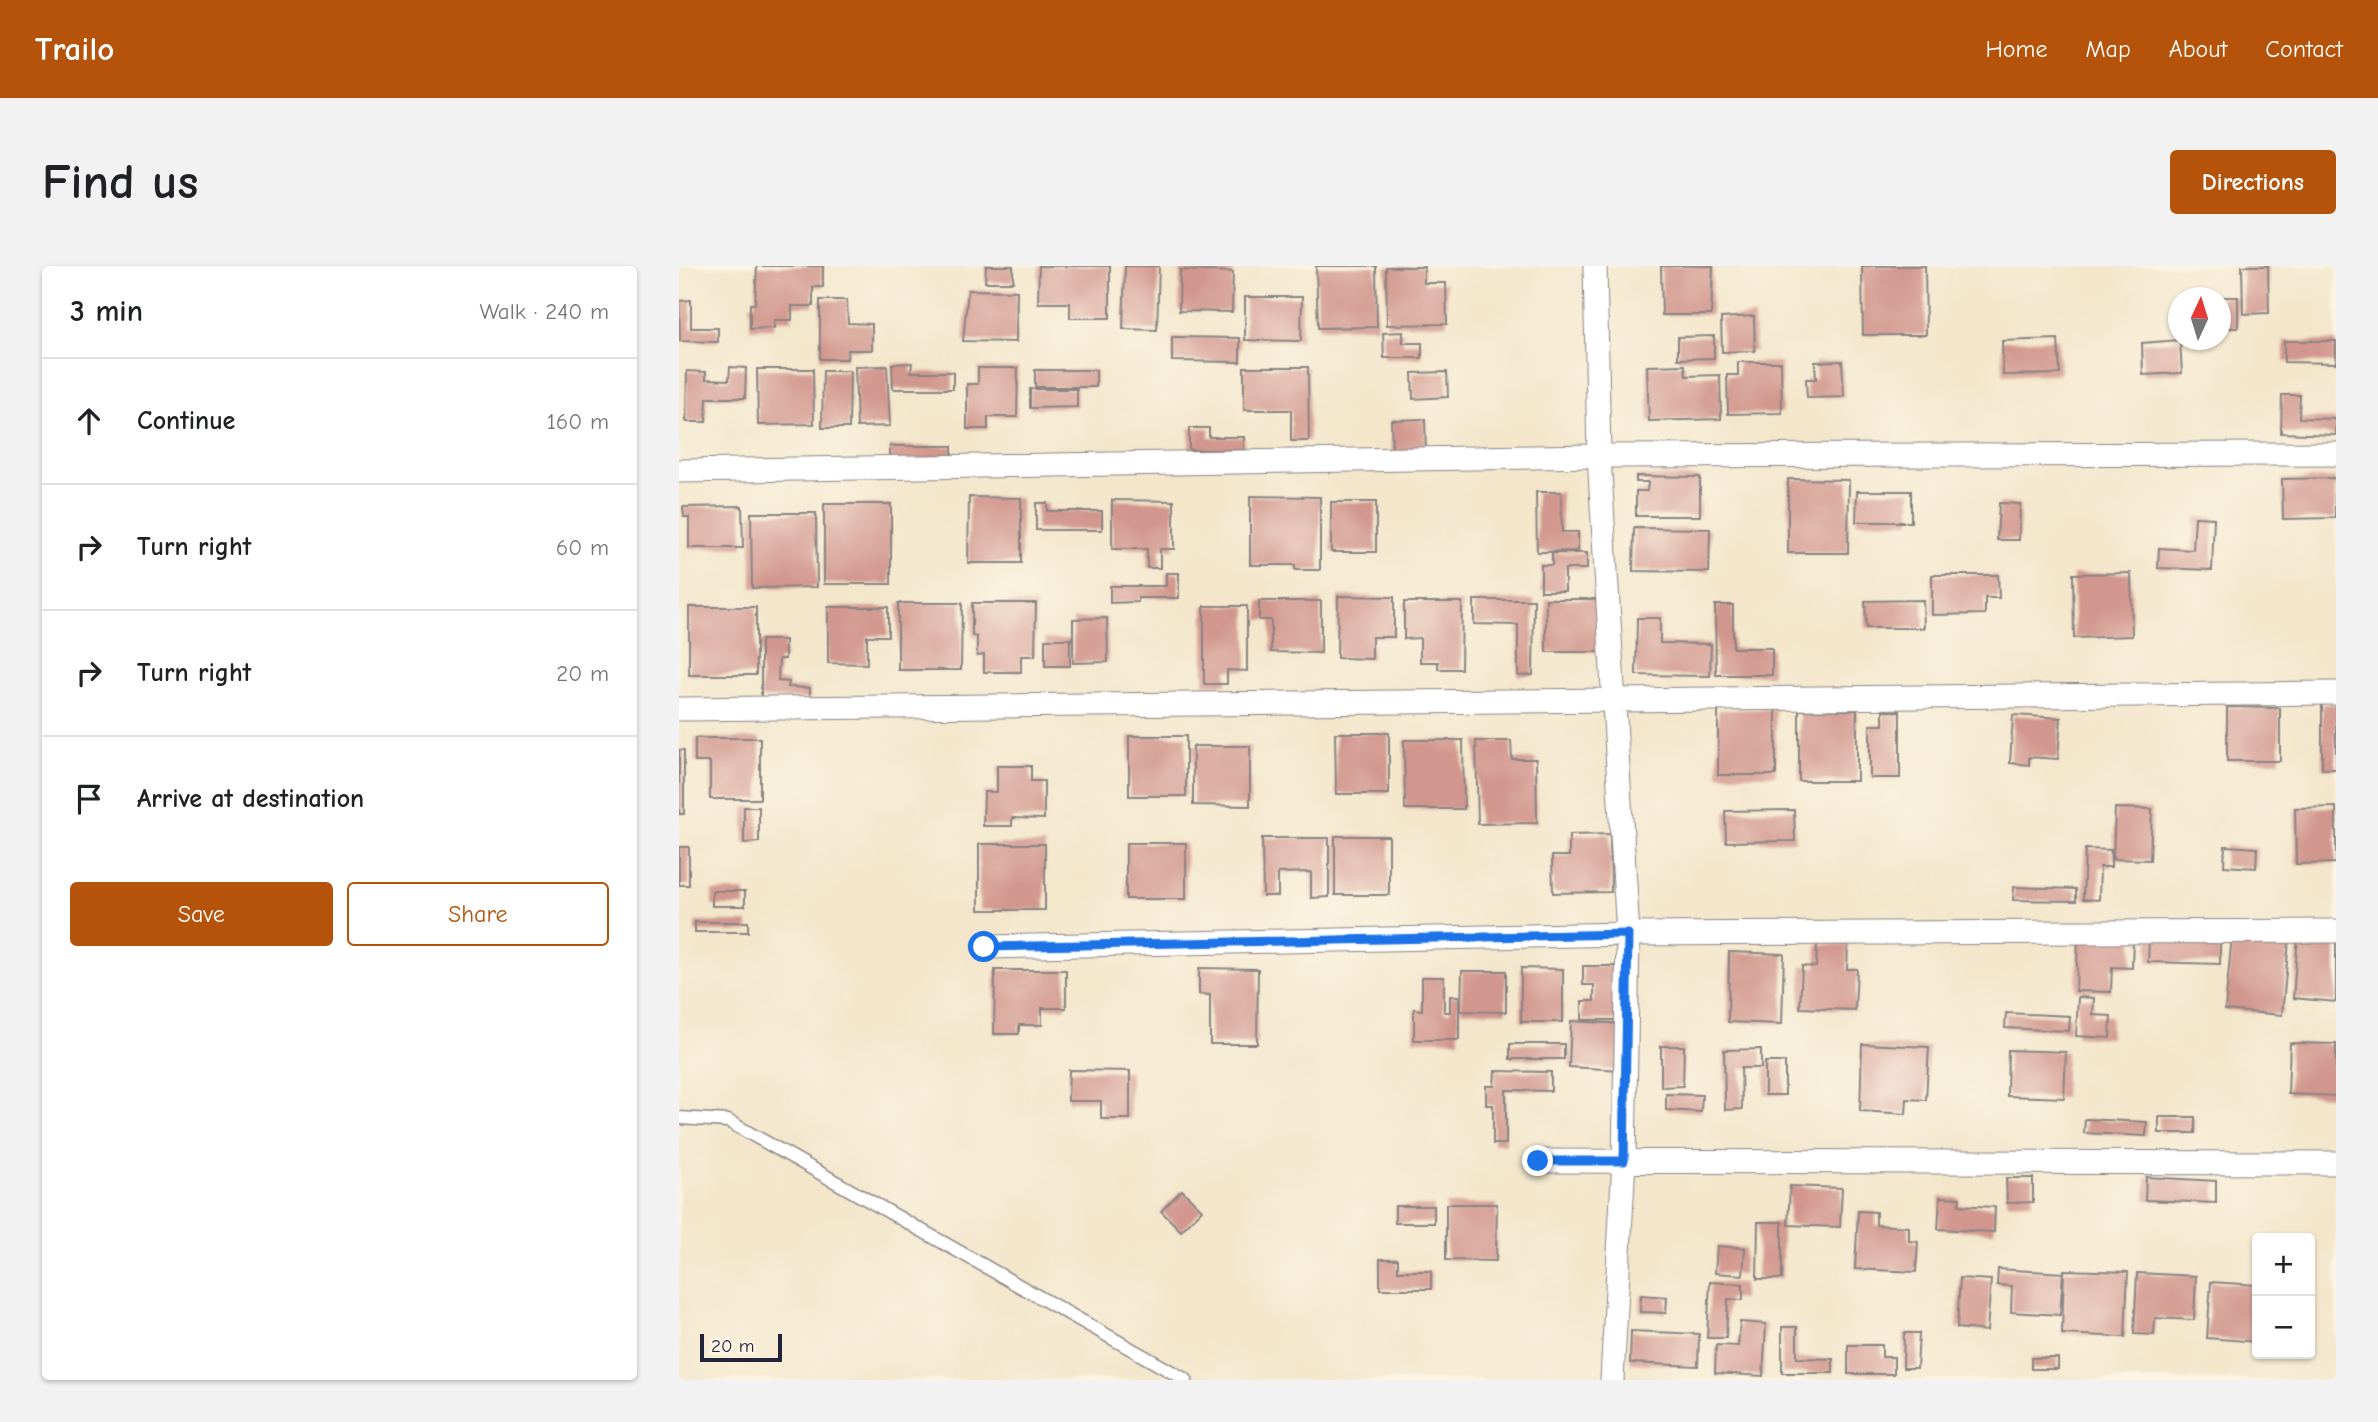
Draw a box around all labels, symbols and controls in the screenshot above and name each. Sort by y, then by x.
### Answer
text: Trailo [35,30,114,68]
text: Home [1986,35,2047,63]
text: Map [2085,35,2131,63]
text: About [2169,35,2227,63]
text: Contact [2265,35,2343,63]
button: Directions [2170,150,2336,214]
text: Find us [42,154,198,210]
north arrow [2168,287,2231,350]
text: 3 min [70,294,143,329]
text: Walk · 240 m [479,298,609,325]
icon: ahead [70,402,108,440]
text: Continue [137,406,235,436]
text: 160 m [547,408,609,435]
icon: right [70,528,108,566]
text: Turn right [137,532,251,562]
text: 60 m [556,534,609,561]
icon: right [70,654,108,692]
text: Turn right [137,658,251,688]
text: 20 m [556,660,609,687]
icon: arrive [70,780,108,818]
text: Arrive at destination [137,784,364,814]
button: Save [70,882,333,946]
button: Share [347,882,609,946]
route start [968,931,999,962]
route end [1522,1145,1553,1176]
map controls [2252,1233,2315,1359]
button: + [2252,1233,2315,1296]
button: − [2252,1296,2315,1359]
scale bar [700,1331,782,1363]
text: 20 m [711,1335,755,1357]

